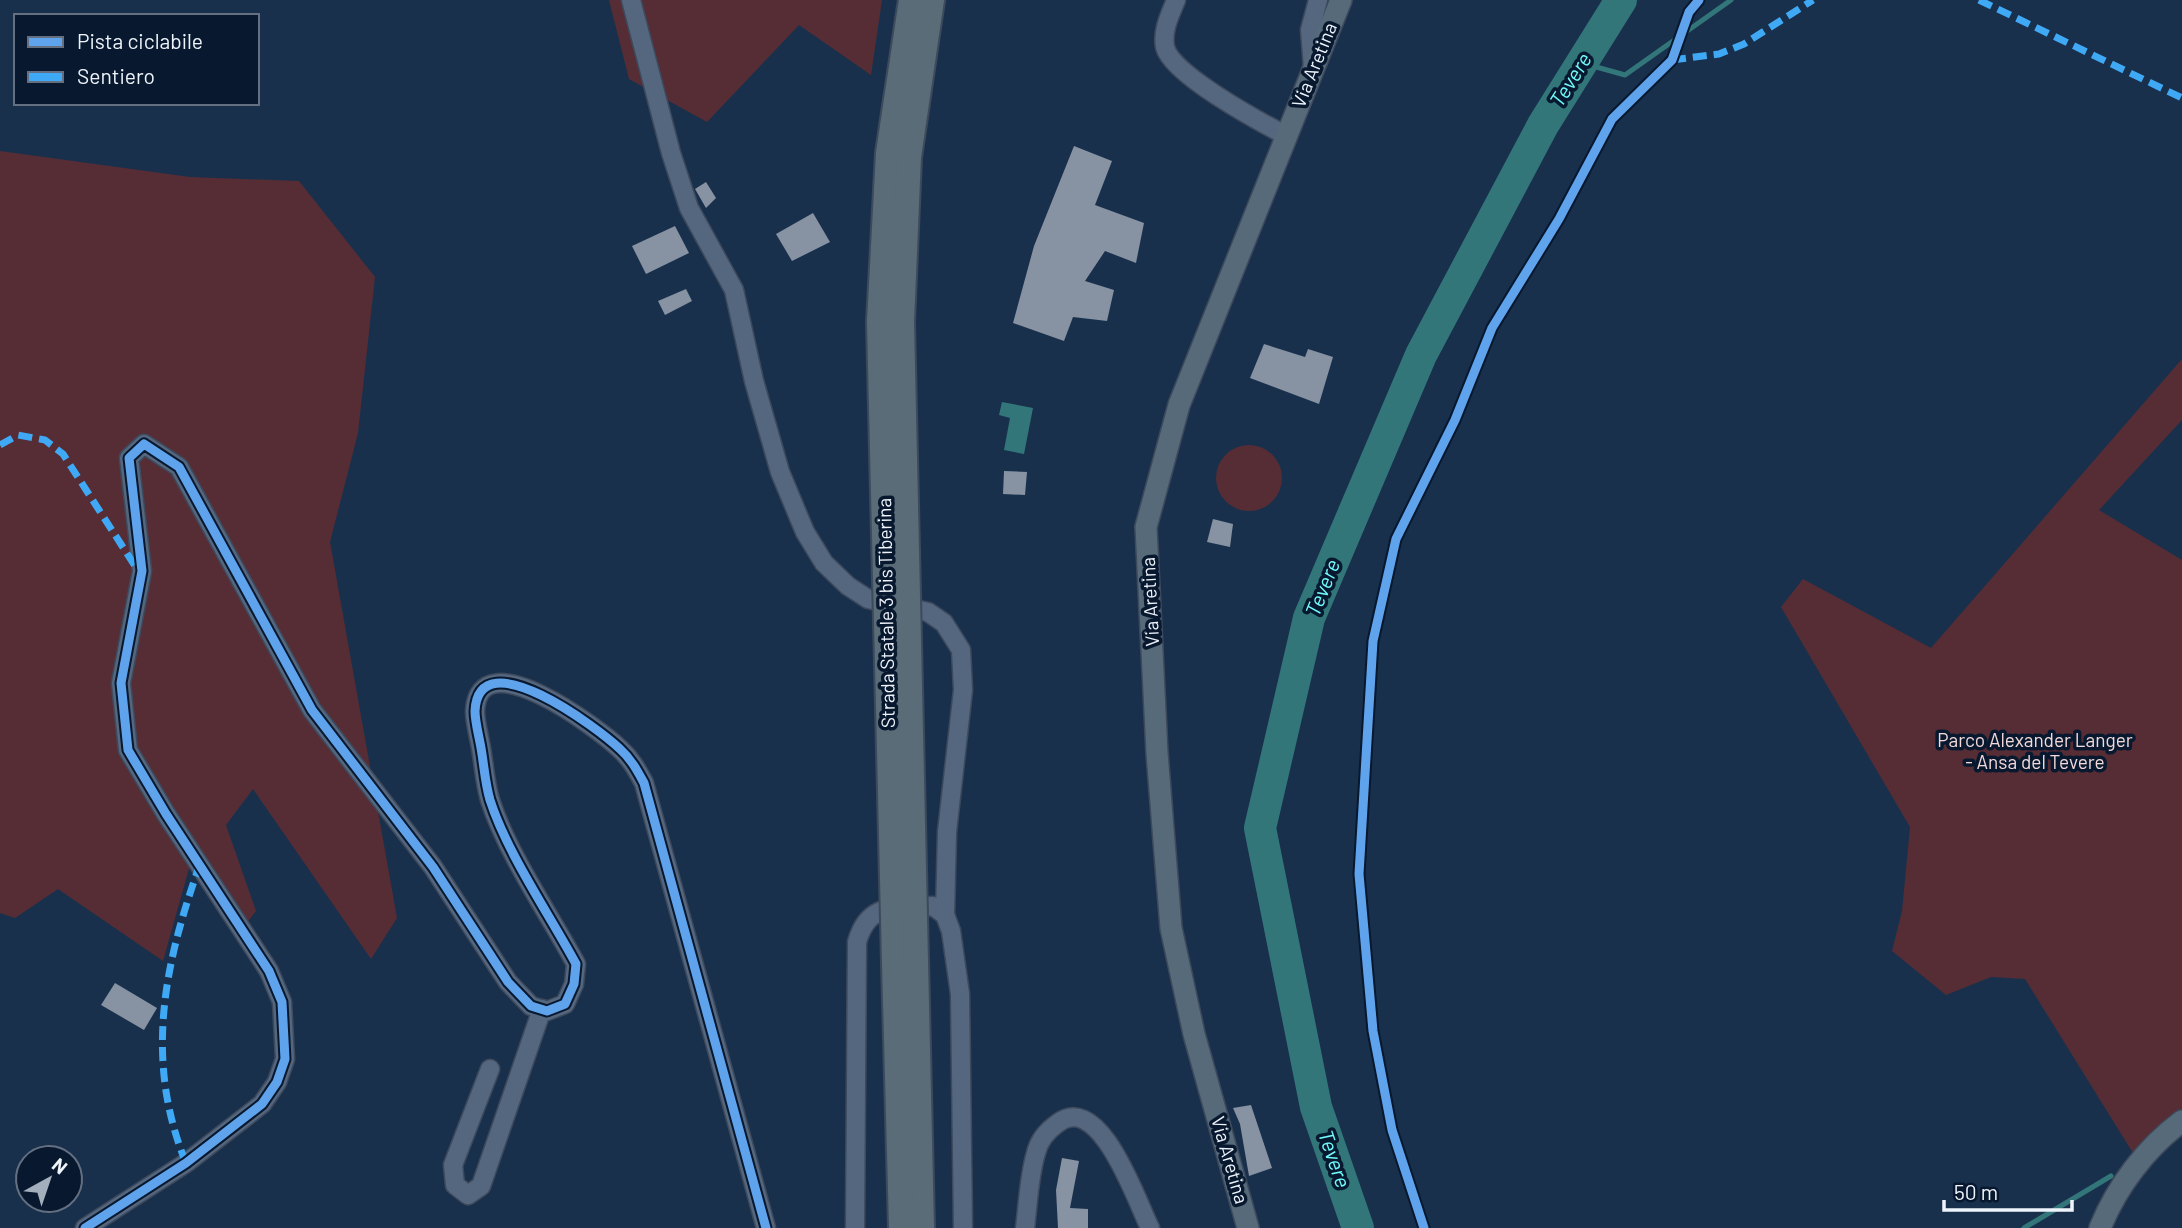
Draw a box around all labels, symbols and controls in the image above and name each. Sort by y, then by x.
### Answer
legend [14,14,259,105]
street label: Via Aretina [1286,19,1341,111]
text: Pista ciclabile [77,28,203,53]
water label: Tevere [1543,48,1596,111]
text: Sentiero [77,63,155,88]
street label: Strada Statale 3 bis Tiberina [872,498,899,728]
water label: Tevere [1299,555,1344,620]
street label: Via Aretina [1136,557,1163,647]
park label: Parco Alexander Langer - Ansa del Tevere [1937,728,2133,773]
street label: Via Aretina [1207,1114,1254,1206]
water label: Tevere [1314,1127,1357,1191]
north arrow [14,1144,84,1214]
text: N [48,1153,72,1178]
scale bar [1944,1168,2072,1212]
text: 50 m [1954,1179,1998,1204]

